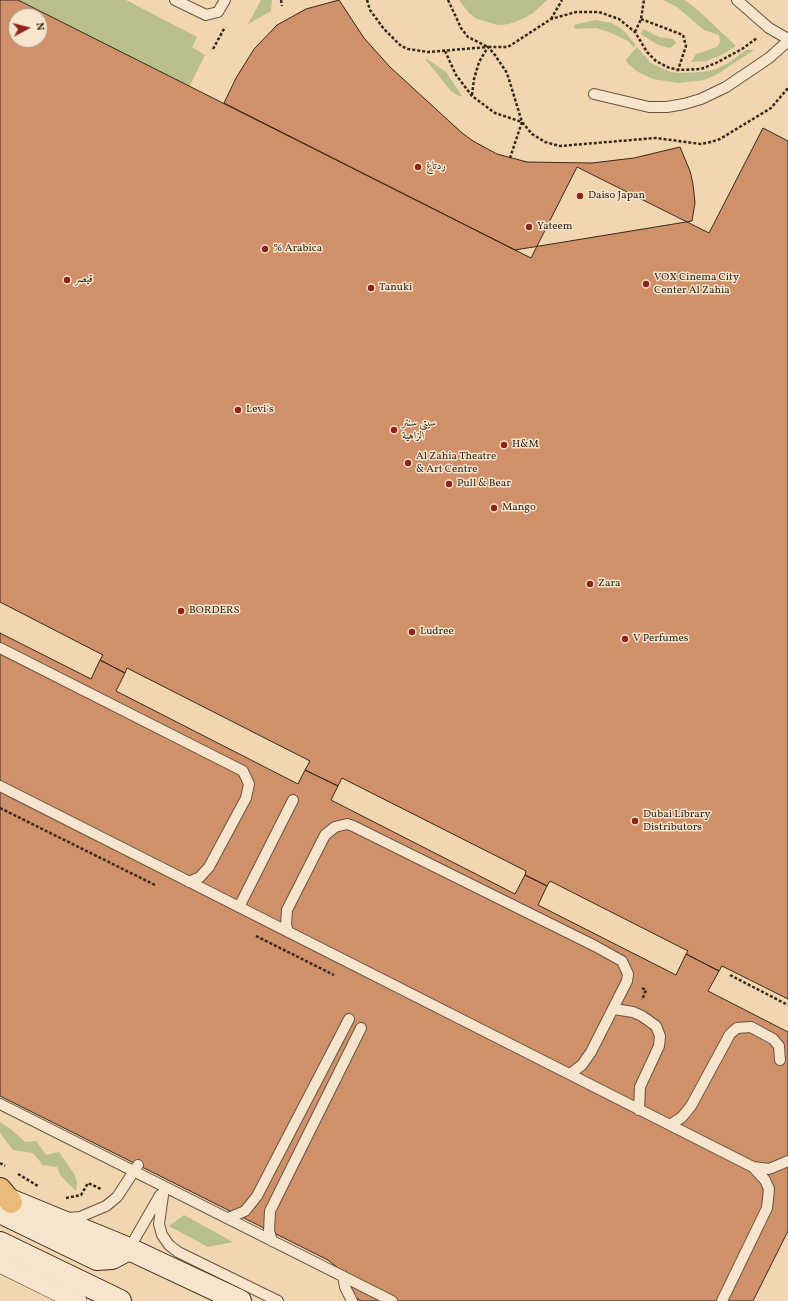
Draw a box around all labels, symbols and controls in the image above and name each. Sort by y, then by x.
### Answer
north arrow [8,8,48,48]
text: N [31,22,47,31]
place label: ردتاغ [426,160,446,174]
marker: ردتاغ [413,162,423,172]
place label: Daiso Japan [588,189,645,203]
marker: Daiso Japan [575,191,585,201]
place label: Yateem [537,220,572,234]
marker: Yateem [524,222,534,232]
place label: % Arabica [273,242,322,256]
marker: % Arabica [260,244,270,254]
place label: VOX Cinema City Center Al Zahia [654,271,739,297]
place label: قيصر [75,273,93,287]
marker: قيصر [62,275,72,285]
marker: VOX Cinema City Center Al Zahia [641,279,651,289]
place label: Tanuki [379,281,412,295]
marker: Tanuki [366,283,376,293]
place label: Levi's [246,403,274,417]
marker: Levi's [233,405,243,415]
place label: سيتي سنتر الزاهية [402,417,436,443]
marker: سيتي سنتر الزاهية [389,425,399,435]
place label: H&M [512,438,539,452]
marker: H&M [499,440,509,450]
place label: Al Zahia Theatre & Art Centre [416,450,496,476]
marker: Al Zahia Theatre & Art Centre [403,458,413,468]
place label: Pull & Bear [457,477,511,491]
marker: Pull & Bear [444,479,454,489]
place label: Mango [502,501,536,515]
marker: Mango [489,503,499,513]
place label: Zara [598,577,621,591]
marker: Zara [585,579,595,589]
place label: BORDERS [189,604,240,618]
marker: BORDERS [176,606,186,616]
place label: Ludree [420,625,454,639]
marker: Ludree [407,627,417,637]
place label: V Perfumes [633,632,688,646]
marker: V Perfumes [620,634,630,644]
place label: Dubai Library Distributors [643,808,710,834]
marker: Dubai Library Distributors [630,816,640,826]

